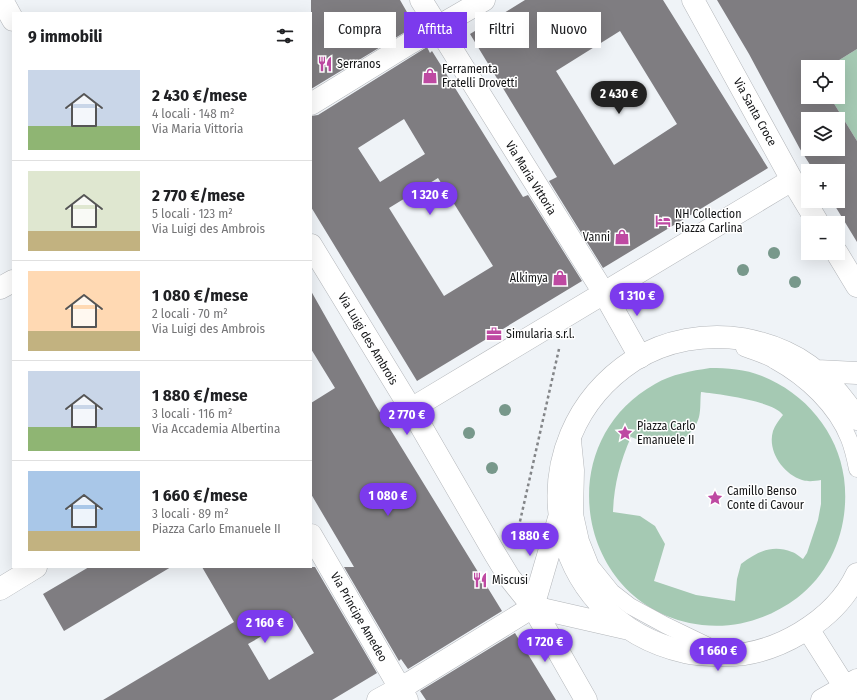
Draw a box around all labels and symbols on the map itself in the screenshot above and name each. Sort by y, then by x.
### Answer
restaurant icon: Serranos [316,55,334,73]
place label: Serranos [337,57,381,71]
place label: Ferramenta Fratelli Drovetti [442,62,518,90]
shop icon: Ferramenta Fratelli Drovetti [421,67,439,85]
street label: Via Santa Croce [731,76,779,148]
pin: 2 430 € [582,81,656,115]
street label: Via Maria Vittoria [503,139,559,218]
pin: 1 320 € [393,182,467,216]
place label: NH Collection Piazza Carlina [675,207,743,235]
hotel icon: NH Collection Piazza Carlina [654,212,672,230]
shop icon: Vanni [613,228,631,246]
place label: Vanni [583,230,610,244]
shop icon: Alkimya [551,269,569,287]
place label: Alkimya [510,271,548,285]
pin: 1 310 € [600,283,674,317]
street label: Via Luigi des Ambrois [335,291,401,387]
office icon: Simularia s.r.l. [485,325,503,343]
place label: Simularia s.r.l. [506,327,575,341]
pin: 2 770 € [370,402,444,436]
place label: Piazza Carlo Emanuele II [637,419,696,447]
place icon: Piazza Carlo Emanuele II [616,424,634,442]
pin: 1 080 € [351,483,425,517]
place label: Camillo Benso Conte di Cavour [727,484,805,512]
place icon: Camillo Benso Conte di Cavour [706,489,724,507]
pin: 1 880 € [493,523,567,557]
street label: Via Principe Amedeo [328,570,390,664]
restaurant icon: Miscusi [471,571,489,589]
place label: Miscusi [492,573,528,587]
pin: 2 160 € [228,610,302,644]
pin: 1 720 € [508,629,582,663]
pin: 1 660 € [681,638,755,672]

